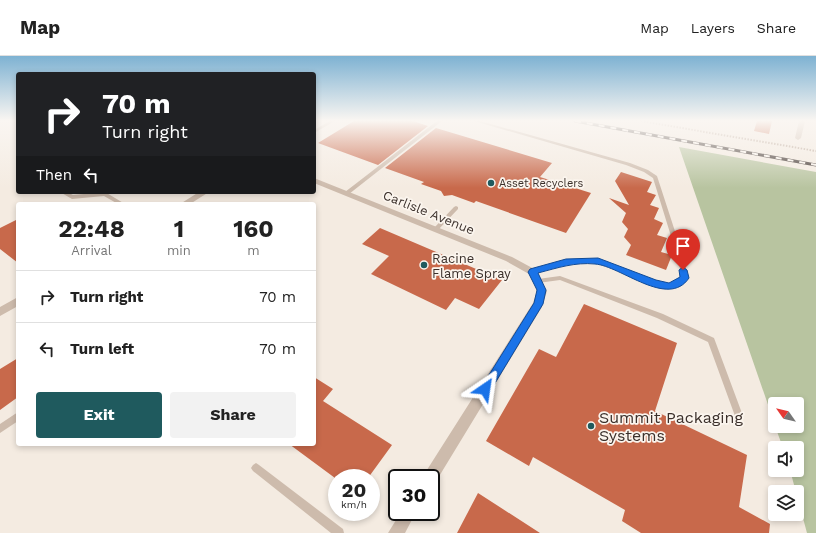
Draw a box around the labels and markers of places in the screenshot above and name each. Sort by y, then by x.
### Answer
place label: Asset Recyclers [499,177,584,190]
marker: Asset Recyclers [486,178,496,188]
pin [666,229,700,270]
place label: Racine Flame Spray [432,251,511,281]
marker: Racine Flame Spray [419,260,429,270]
place label: Summit Packaging Systems [599,408,743,445]
marker: Summit Packaging Systems [586,421,596,431]

